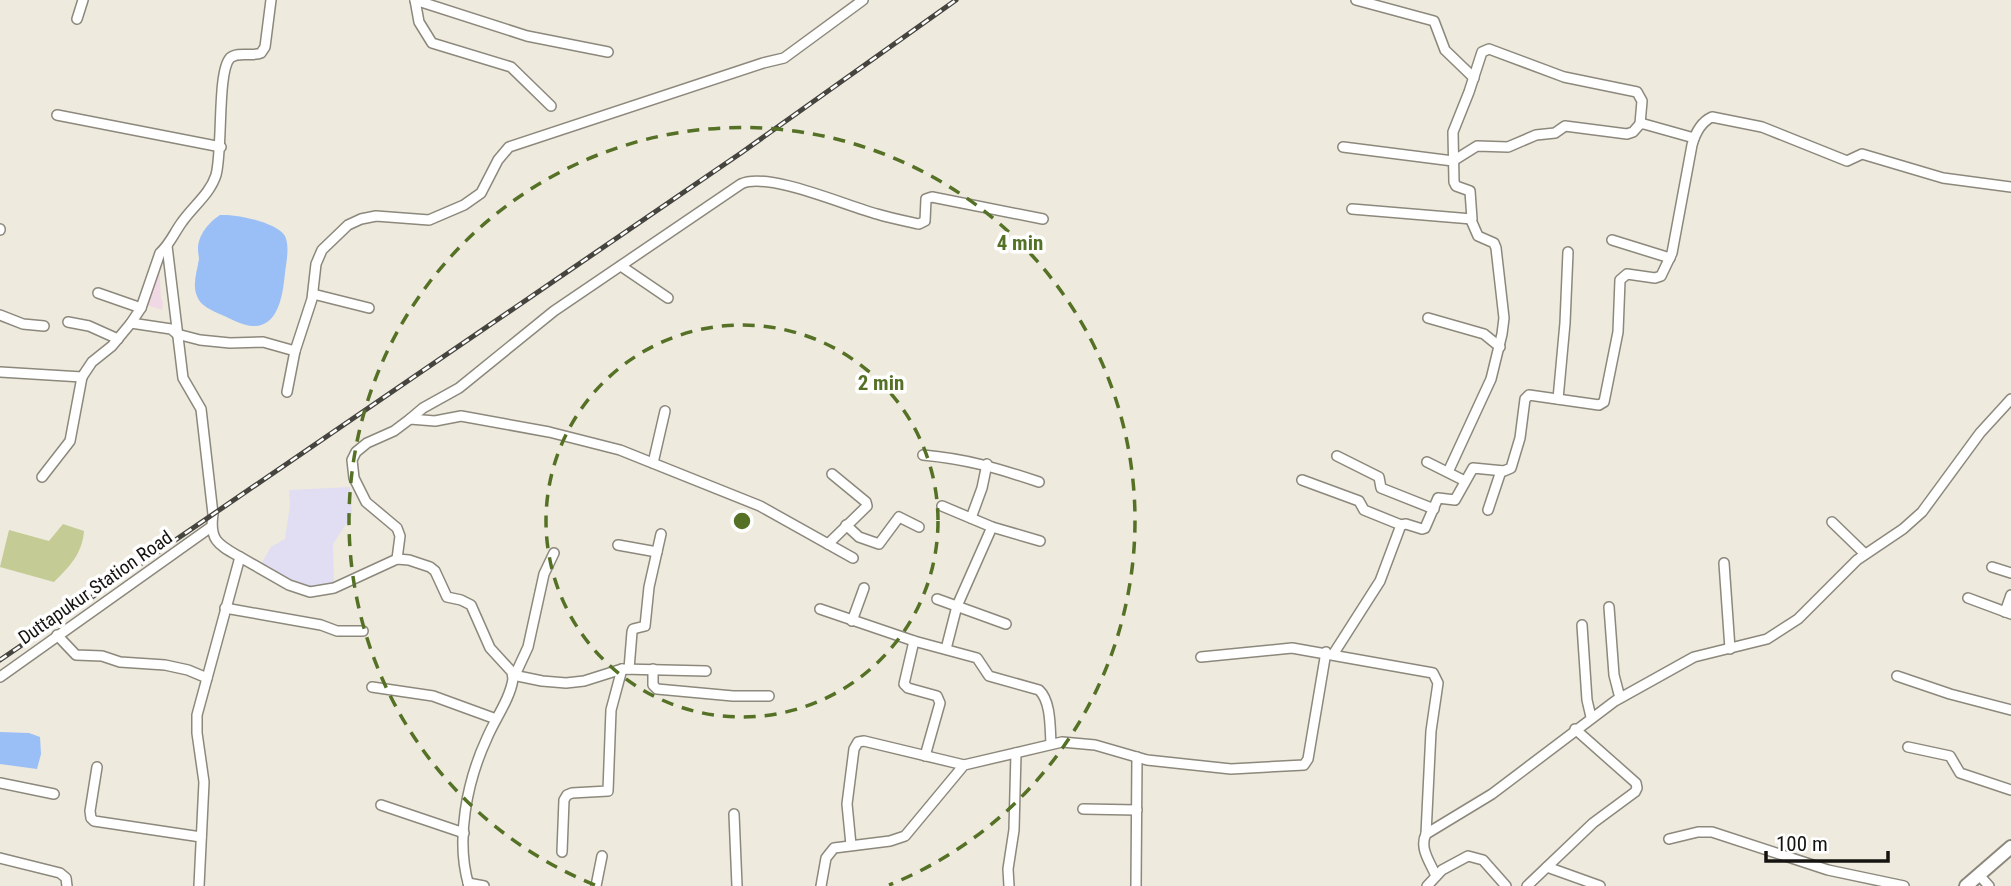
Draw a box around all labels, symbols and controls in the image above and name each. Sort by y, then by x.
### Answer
text: 4 min [997,231,1043,255]
text: 2 min [858,371,904,395]
centre of rings [730,509,754,533]
street label: Duttapukur Station Road [14,526,177,649]
scale bar [1766,820,1888,864]
text: 100 m [1776,832,1828,856]

